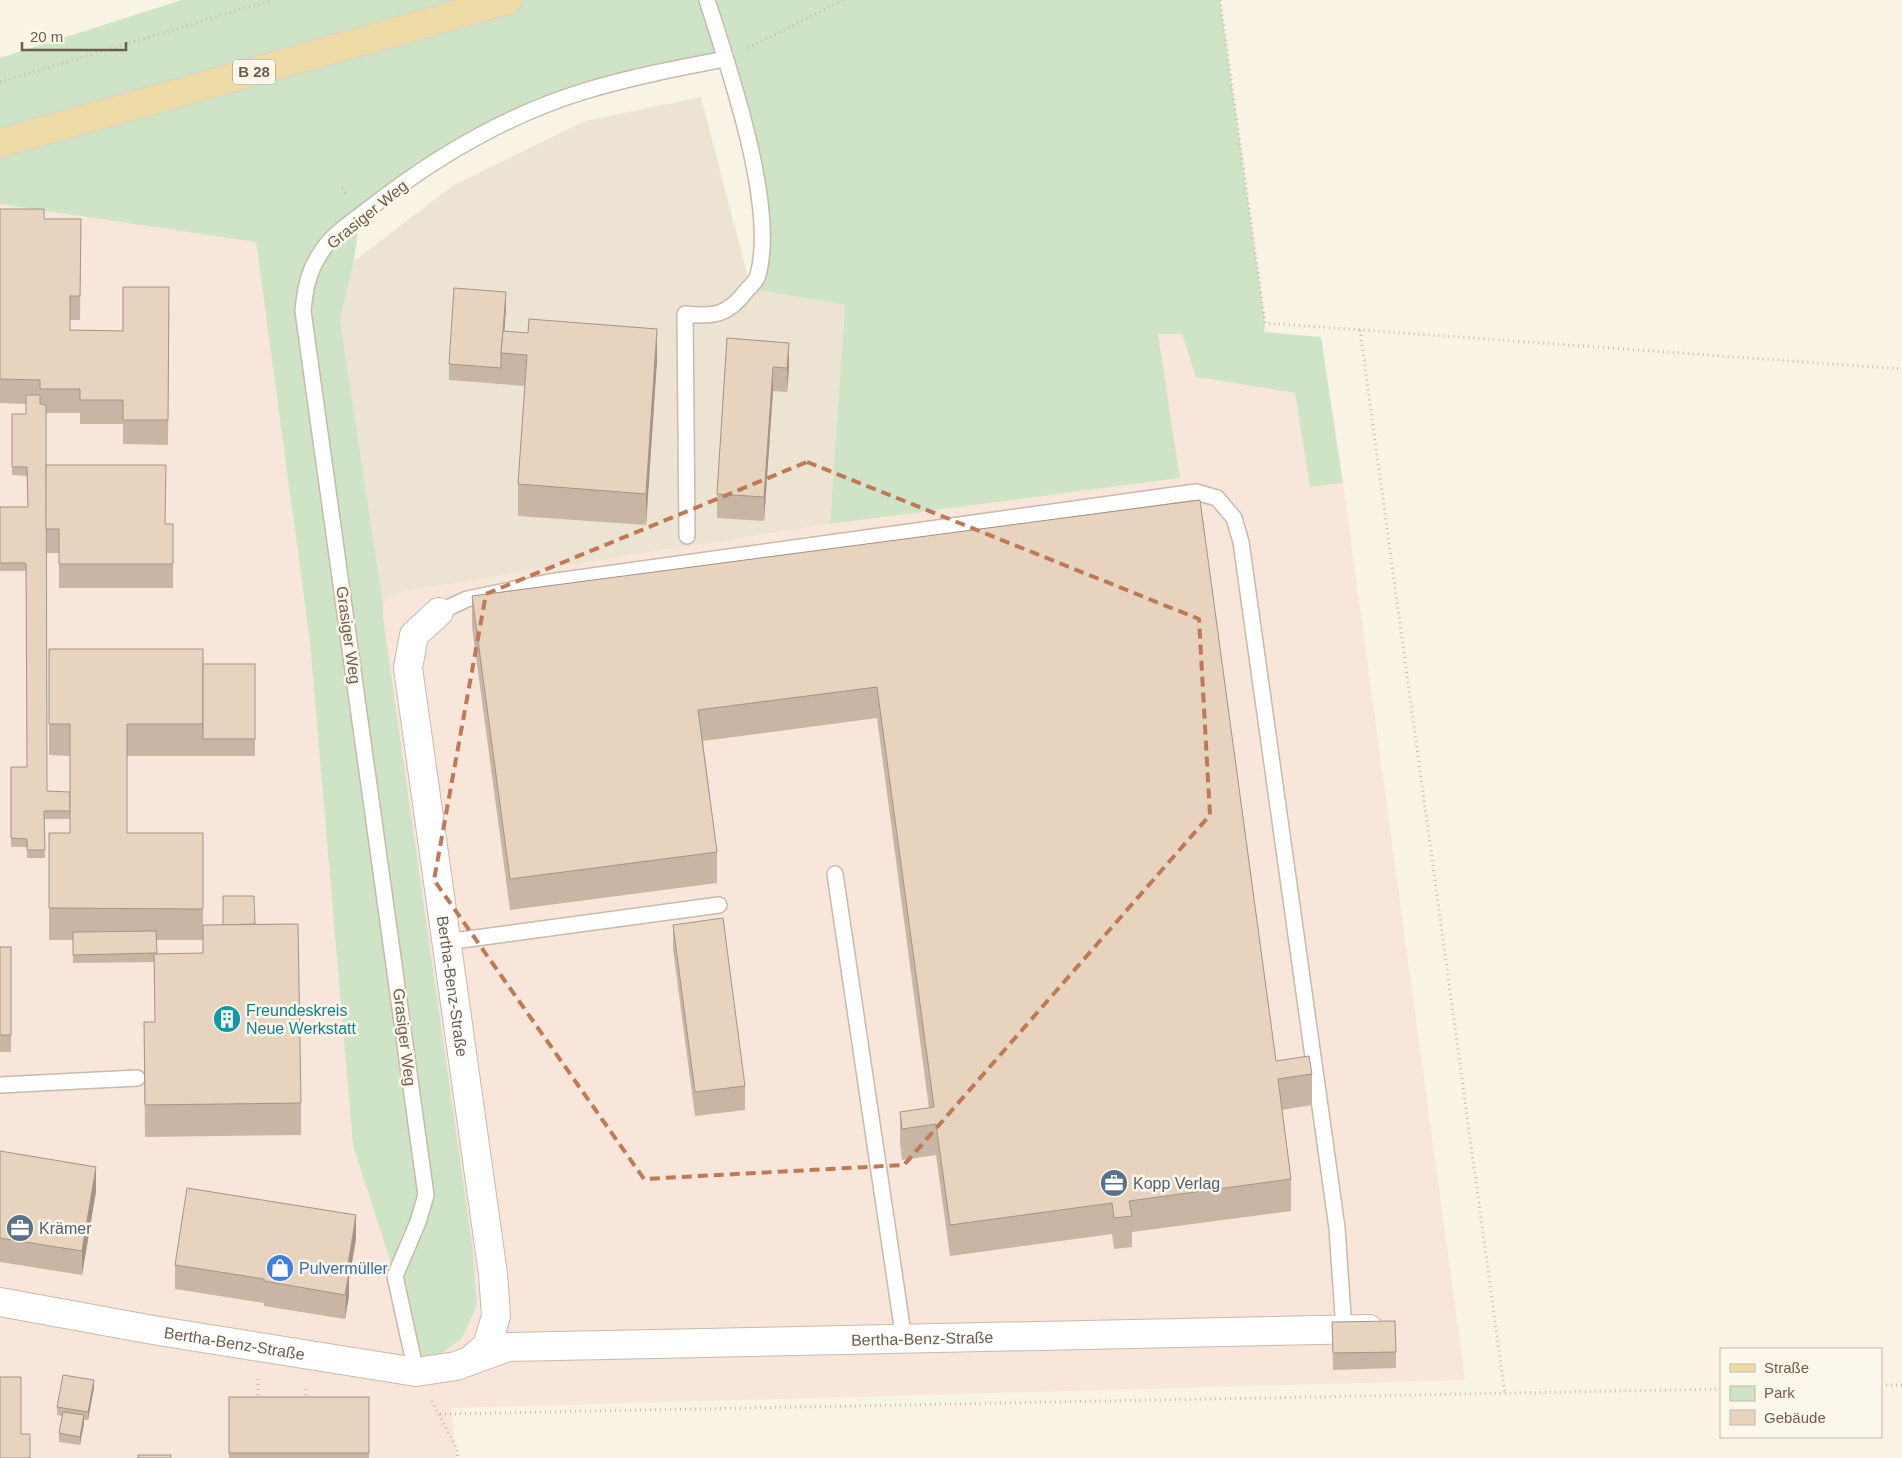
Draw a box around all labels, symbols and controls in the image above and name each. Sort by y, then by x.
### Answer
scale bar [22,20,126,52]
text: 20 m [30,28,63,45]
road number: B 28 [233,60,275,84]
street label: Grasiger Weg [324,177,411,252]
street label: Grasiger Weg [333,585,364,685]
street label: Bertha-Benz-Straße [434,915,470,1058]
street label: Grasiger Weg [390,987,419,1087]
place label: Freundeskreis Neue Werkstatt [246,1002,357,1037]
building icon: Freundeskreis Neue Werkstatt [212,1004,242,1034]
office icon: Kopp Verlag [1099,1168,1129,1198]
place label: Kopp Verlag [1133,1175,1220,1192]
office icon: Krämer [5,1213,35,1243]
place label: Krämer [39,1220,92,1237]
shop icon: Pulvermüller [265,1253,295,1283]
place label: Pulvermüller [299,1260,389,1277]
street label: Bertha-Benz-Straße [163,1324,306,1363]
street label: Bertha-Benz-Straße [851,1329,994,1349]
legend [1720,1348,1882,1438]
text: Straße [1764,1359,1809,1376]
text: Park [1764,1384,1795,1401]
text: Gebäude [1764,1409,1826,1426]

